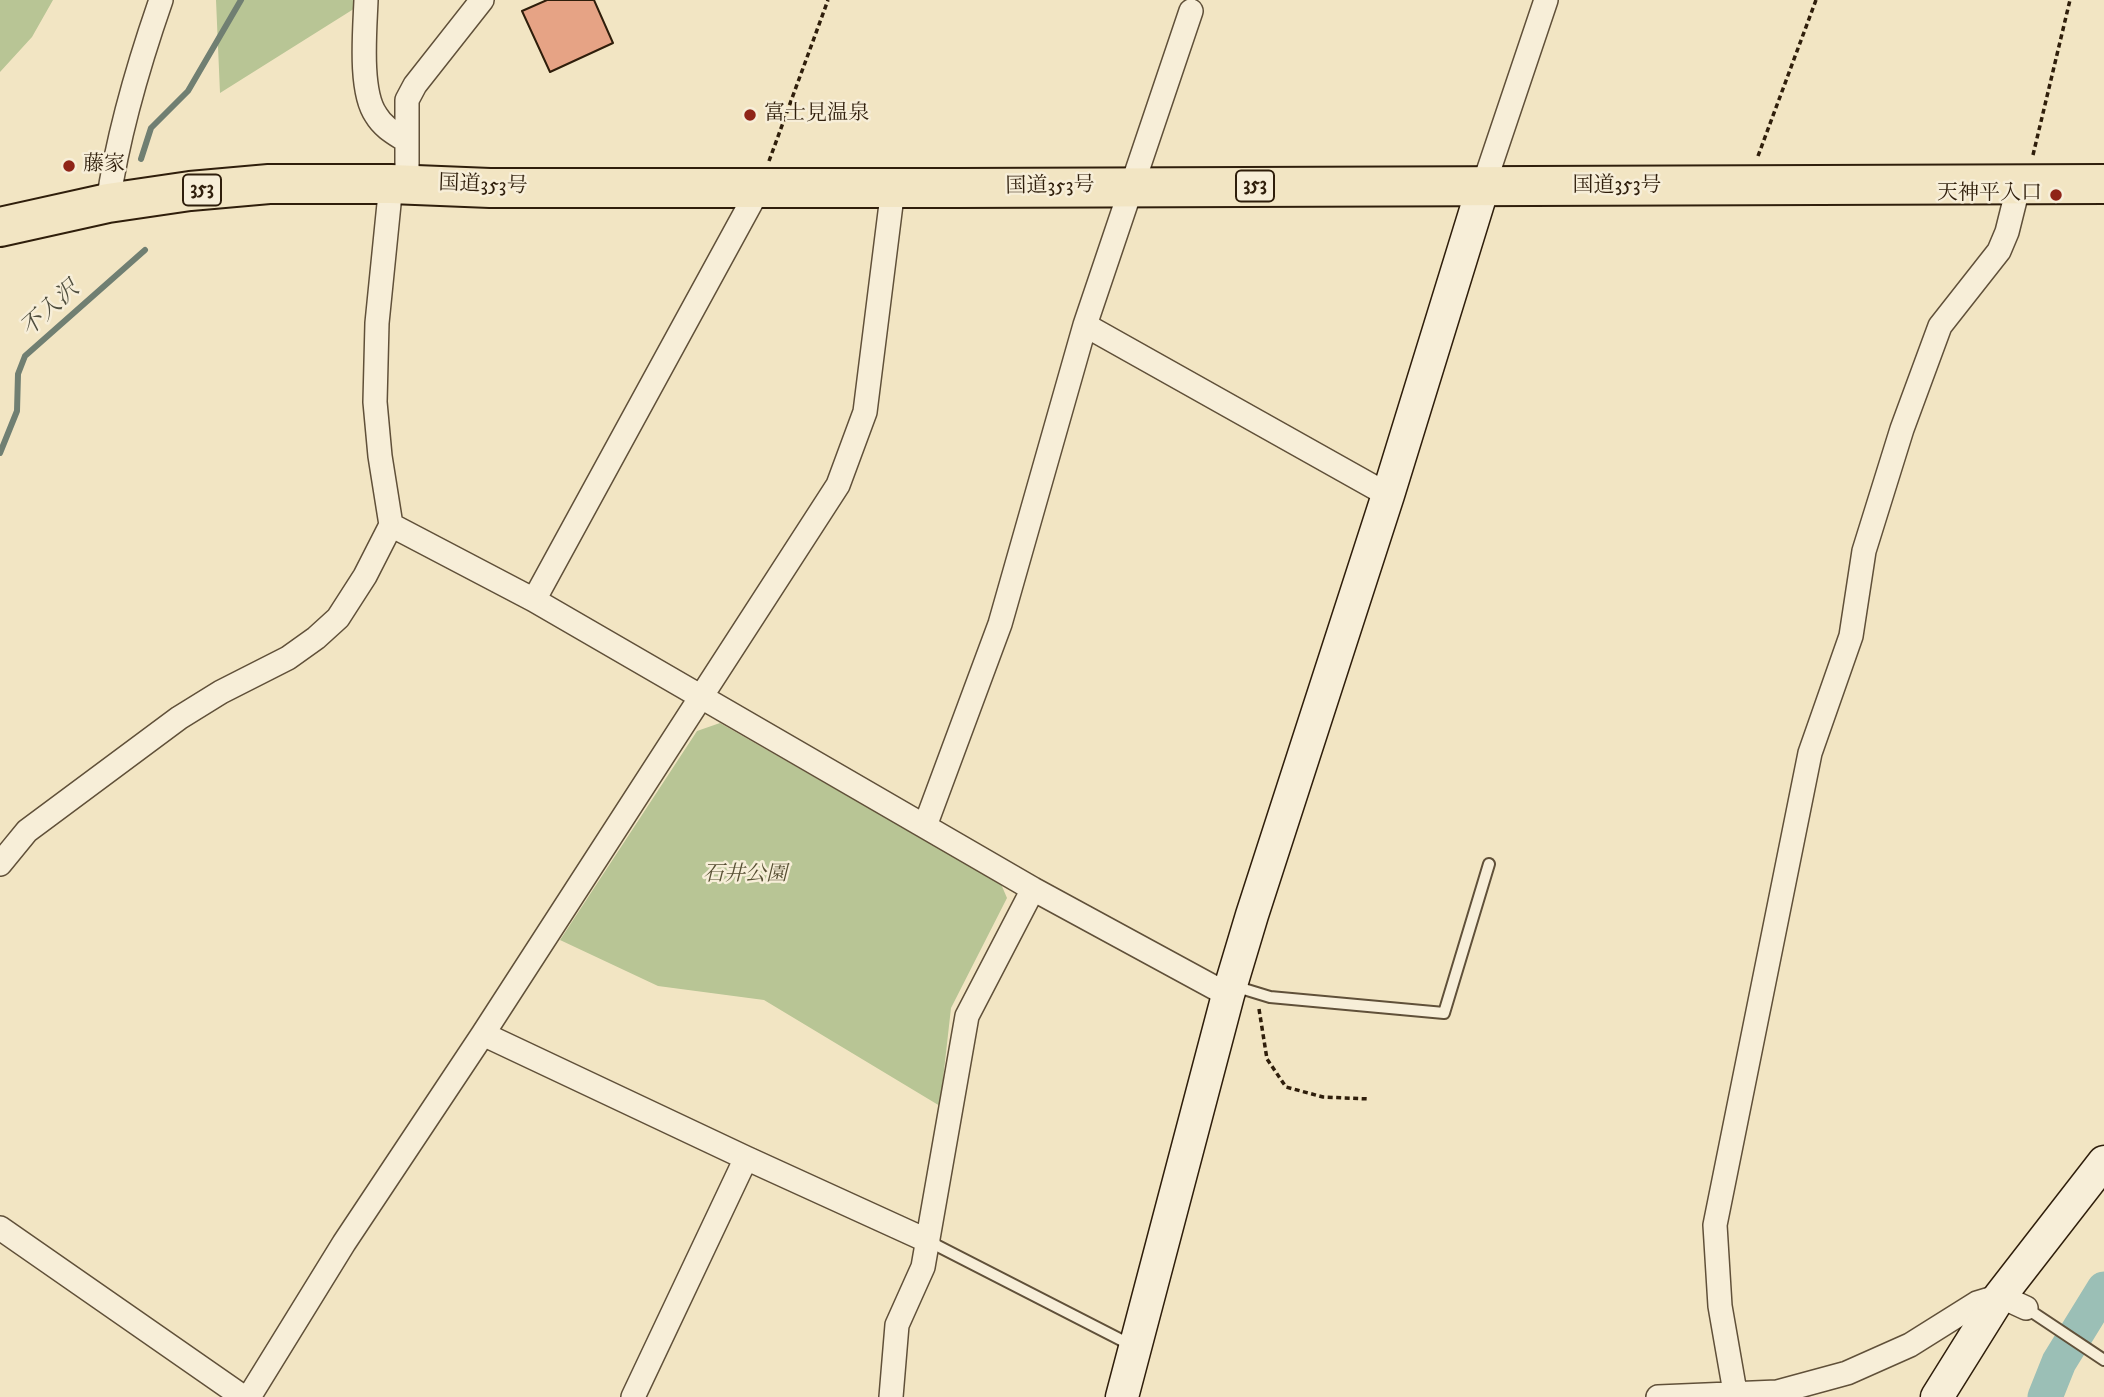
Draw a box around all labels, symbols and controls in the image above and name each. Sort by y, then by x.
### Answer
place label: 富士見温泉 [764,102,869,128]
marker: 富士見温泉 [742,107,758,123]
place label: 藤家 [83,153,125,179]
marker: 藤家 [61,158,77,174]
road number: 353 [1236,170,1274,202]
street label: 国道353号 [438,172,528,200]
road number: 353 [183,174,221,206]
street label: 国道353号 [1005,174,1095,200]
street label: 国道353号 [1572,174,1662,200]
place label: 天神平入口 [1937,182,2042,208]
marker: 天神平入口 [2048,187,2064,203]
water label: 不入沢 [16,277,86,343]
park label: 石井公園 [703,863,787,889]

